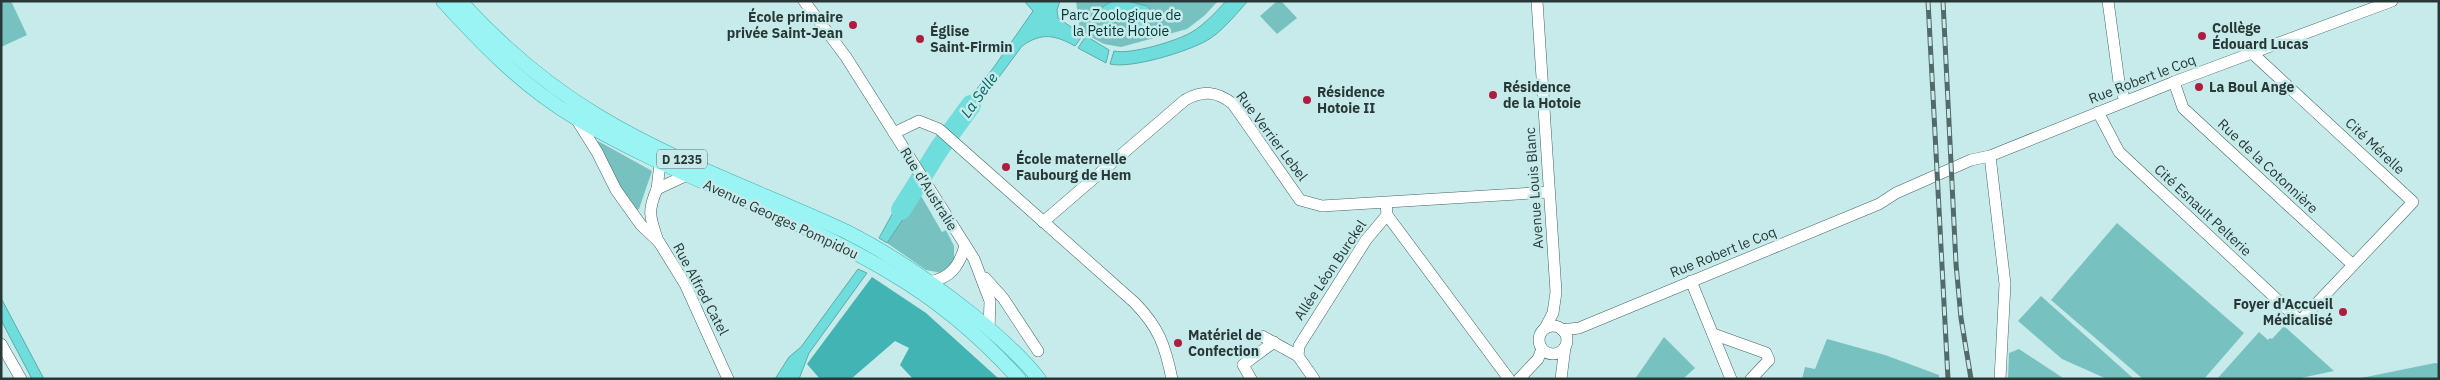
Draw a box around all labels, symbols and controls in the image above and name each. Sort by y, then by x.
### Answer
park label: Parc Zoologique de la Petite Hotoie [1061,6,1181,40]
place label: École primaire privée Saint-Jean [727,7,843,42]
marker: École primaire privée Saint-Jean [847,19,859,31]
place label: Collège Édouard Lucas [2212,19,2308,53]
place label: Église Saint-Firmin [930,21,1013,56]
marker: Collège Édouard Lucas [2196,30,2208,42]
marker: Église Saint-Firmin [914,33,926,45]
street label: Rue Robert le Coq [2086,50,2198,108]
water label: La Selle [956,68,1002,121]
place label: Résidence de la Hotoie [1503,78,1581,112]
place label: La Boul Ange [2209,78,2294,96]
marker: La Boul Ange [2193,81,2205,93]
place label: Résidence Hotoie II [1317,83,1385,117]
street label: Rue Verrier Lebel [1232,88,1312,185]
marker: Résidence de la Hotoie [1487,89,1499,101]
marker: Résidence Hotoie II [1301,94,1313,106]
street label: Cité Mérelle [2341,114,2409,178]
street label: Rue de la Cotonnière [2214,115,2322,217]
street label: Avenue Louis Blanc [1521,127,1547,249]
street label: Rue d'Australie [896,144,962,234]
place label: École maternelle Faubourg de Hem [1016,149,1131,184]
road number: D 1235 [657,150,707,168]
street label: Cité Esnault Pelterie [2150,160,2256,260]
marker: École maternelle Faubourg de Hem [1000,161,1012,173]
street label: Avenue Georges Pompidou [701,175,861,263]
street label: Allée Léon Burckel [1290,216,1370,323]
street label: Rue Robert le Coq [1667,222,1779,282]
street label: Rue Alfred Catel [669,240,733,338]
place label: Foyer d'Accueil Médicalisé [2233,295,2333,329]
marker: Foyer d'Accueil Médicalisé [2337,306,2349,318]
place label: Matériel de Confection [1188,326,1262,360]
marker: Matériel de Confection [1172,337,1184,349]

